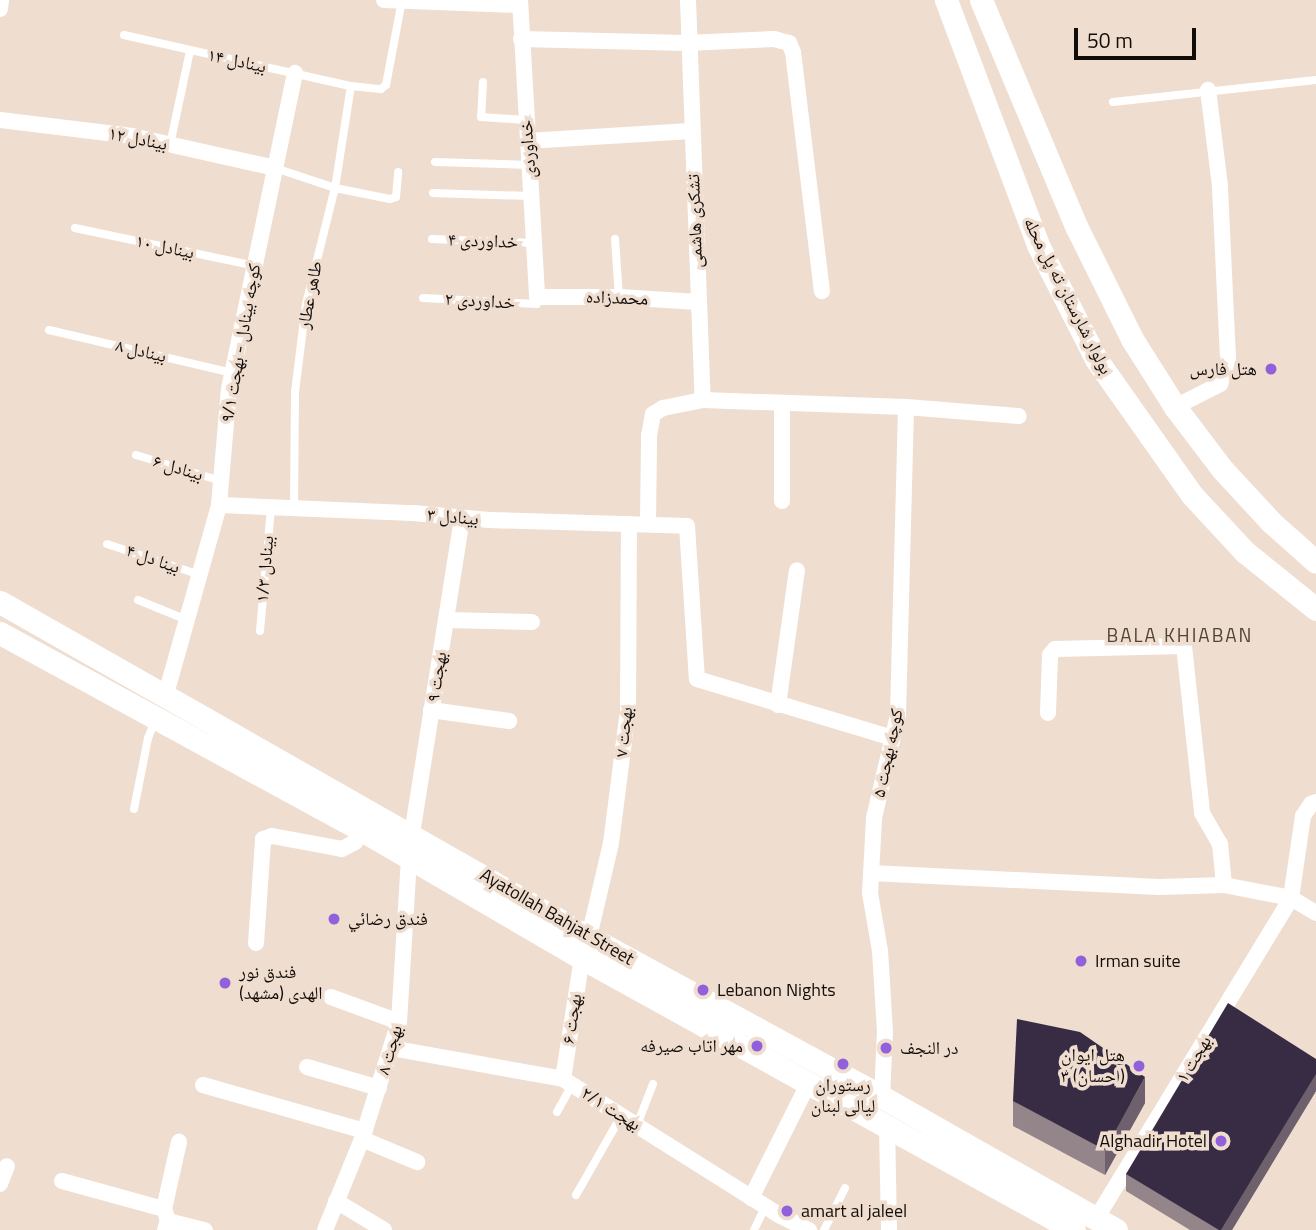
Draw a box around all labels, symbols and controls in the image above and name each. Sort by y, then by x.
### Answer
scale bar [1078,14,1200,58]
text: 50 m [1087,24,1133,56]
street label: بینادل ۱۴ [206,44,268,78]
street label: خداوردی [515,119,541,179]
street label: بینادل ۱۲ [107,123,169,155]
street label: تشکری هاشمی [683,174,707,268]
street label: بولوار شارستان ته پل محله [1019,214,1117,378]
street label: خداوردی ۴ [448,229,518,253]
street label: بینادل ۱۰ [134,230,196,264]
street label: طاهر عطار [293,259,327,331]
street label: کوچه بینادل - بهجت ۹/۱ [216,262,266,424]
street label: محمدزاده [586,286,648,310]
street label: خداوردی ۲ [444,288,516,314]
street label: بینادل ۸ [114,335,168,367]
place label: هتل فارس [1189,358,1257,380]
marker: هتل فارس [1263,361,1279,377]
street label: بینادل ۶ [150,450,206,486]
street label: بینادل ۳ [426,504,480,530]
street label: بینادل ۱/۳ [251,535,279,603]
street label: بینا دل ۴ [123,540,183,578]
district label: BALA KHIABAN [1108,624,1252,646]
street label: بهجت ۹ [422,650,452,704]
street label: بهجت ۷ [611,706,637,758]
street label: کوچه بهجت ۵ [868,707,908,799]
street label: Ayatollah Bahjat Street [476,864,638,970]
place label: فندق رضائي [348,908,428,930]
marker: فندق رضائي [326,911,342,927]
place label: Irman suite [1095,950,1181,972]
marker: Irman suite [1073,953,1089,969]
place label: فندق نور الهدى (مشهد) [239,962,323,1004]
marker: فندق نور الهدى (مشهد) [217,975,233,991]
place label: Lebanon Nights [717,979,836,1001]
marker: Lebanon Nights [695,982,711,998]
street label: بهجت ۶ [557,992,587,1046]
street label: بهجت ۸ [373,1023,407,1077]
street label: بهجت ۱ [1172,1032,1216,1086]
place label: مهر اتاب صيرفه [640,1035,743,1057]
place label: در النجف [900,1037,958,1059]
marker: مهر اتاب صيرفه [749,1038,765,1054]
marker: در النجف [878,1040,894,1056]
place label: هتل ایوان ۳ (احسان) [1061,1045,1125,1088]
marker: رستوران لیالی لبنان [835,1056,851,1072]
marker: هتل ایوان ۳ (احسان) [1131,1058,1147,1074]
place label: رستوران لیالی لبنان [811,1075,875,1118]
street label: بهجت ۲/۱ [577,1082,645,1136]
place label: Alghadir Hotel [1099,1130,1207,1152]
marker: Alghadir Hotel [1213,1133,1229,1149]
place label: amart al jaleel [801,1200,907,1222]
marker: amart al jaleel [779,1203,795,1219]

